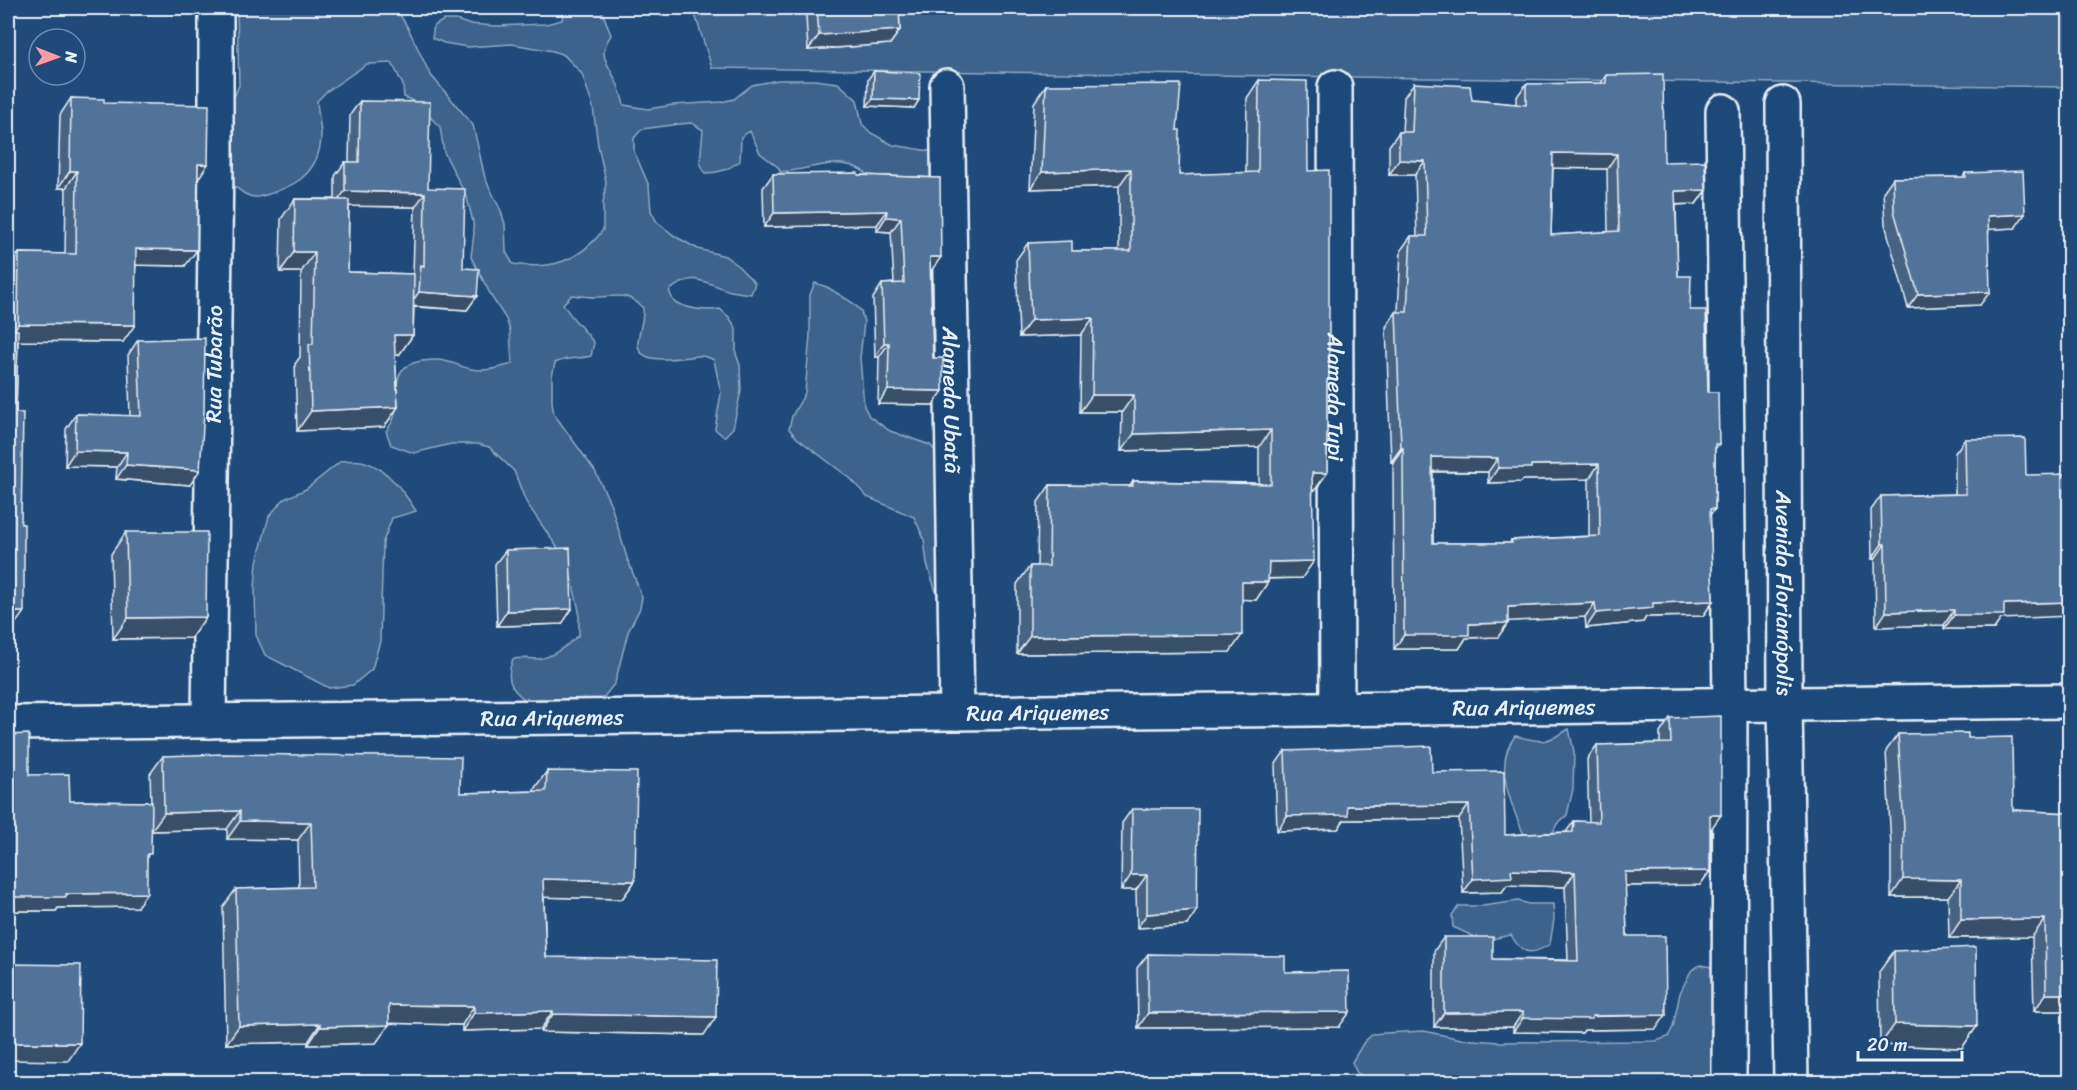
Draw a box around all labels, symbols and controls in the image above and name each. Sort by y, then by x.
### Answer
north arrow [27,27,87,87]
text: N [57,50,86,64]
street label: Rua Tubarão [194,305,234,423]
street label: Alameda Ubatã [931,325,972,475]
street label: Alameda Tupi [1316,332,1355,462]
street label: Avenida Florianópolis [1764,489,1804,696]
street label: Rua Ariquemes [1452,687,1596,728]
street label: Rua Ariquemes [966,692,1111,733]
street label: Rua Ariquemes [480,697,625,738]
scale bar [1858,1024,1962,1062]
text: 20 m [1867,1029,1907,1061]

